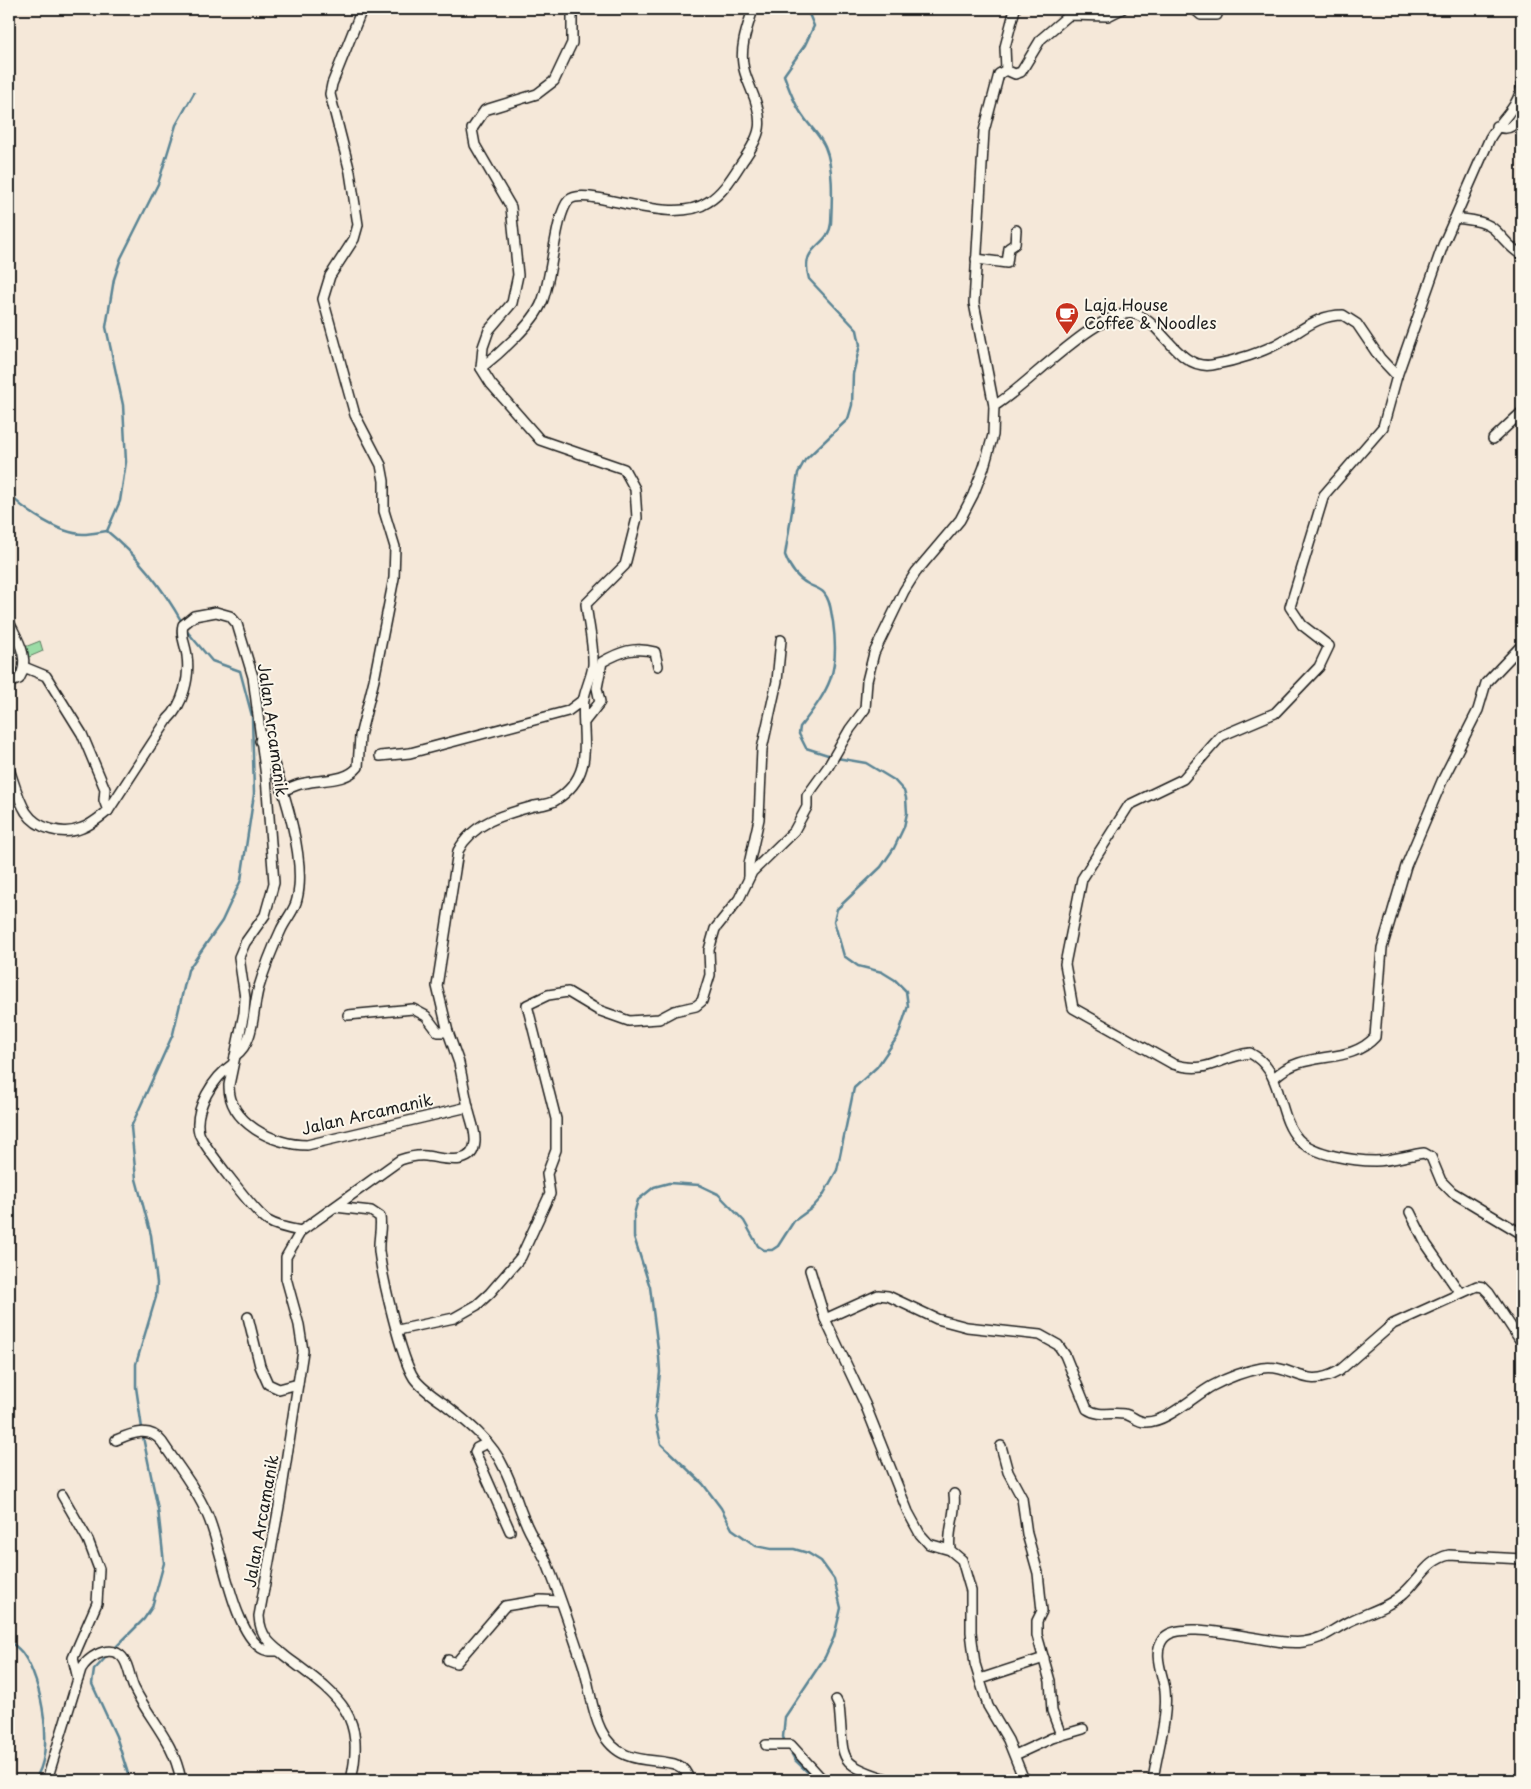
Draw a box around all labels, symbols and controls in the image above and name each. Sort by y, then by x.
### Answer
place label: Laja House Coffee & Noodles [1084,292,1217,334]
cafe icon: Laja House Coffee & Noodles [1054,301,1080,335]
street label: Jalan Arcamanik [253,662,295,798]
street label: Jalan Arcamanik [299,1086,435,1140]
street label: Jalan Arcamanik [237,1452,284,1589]

